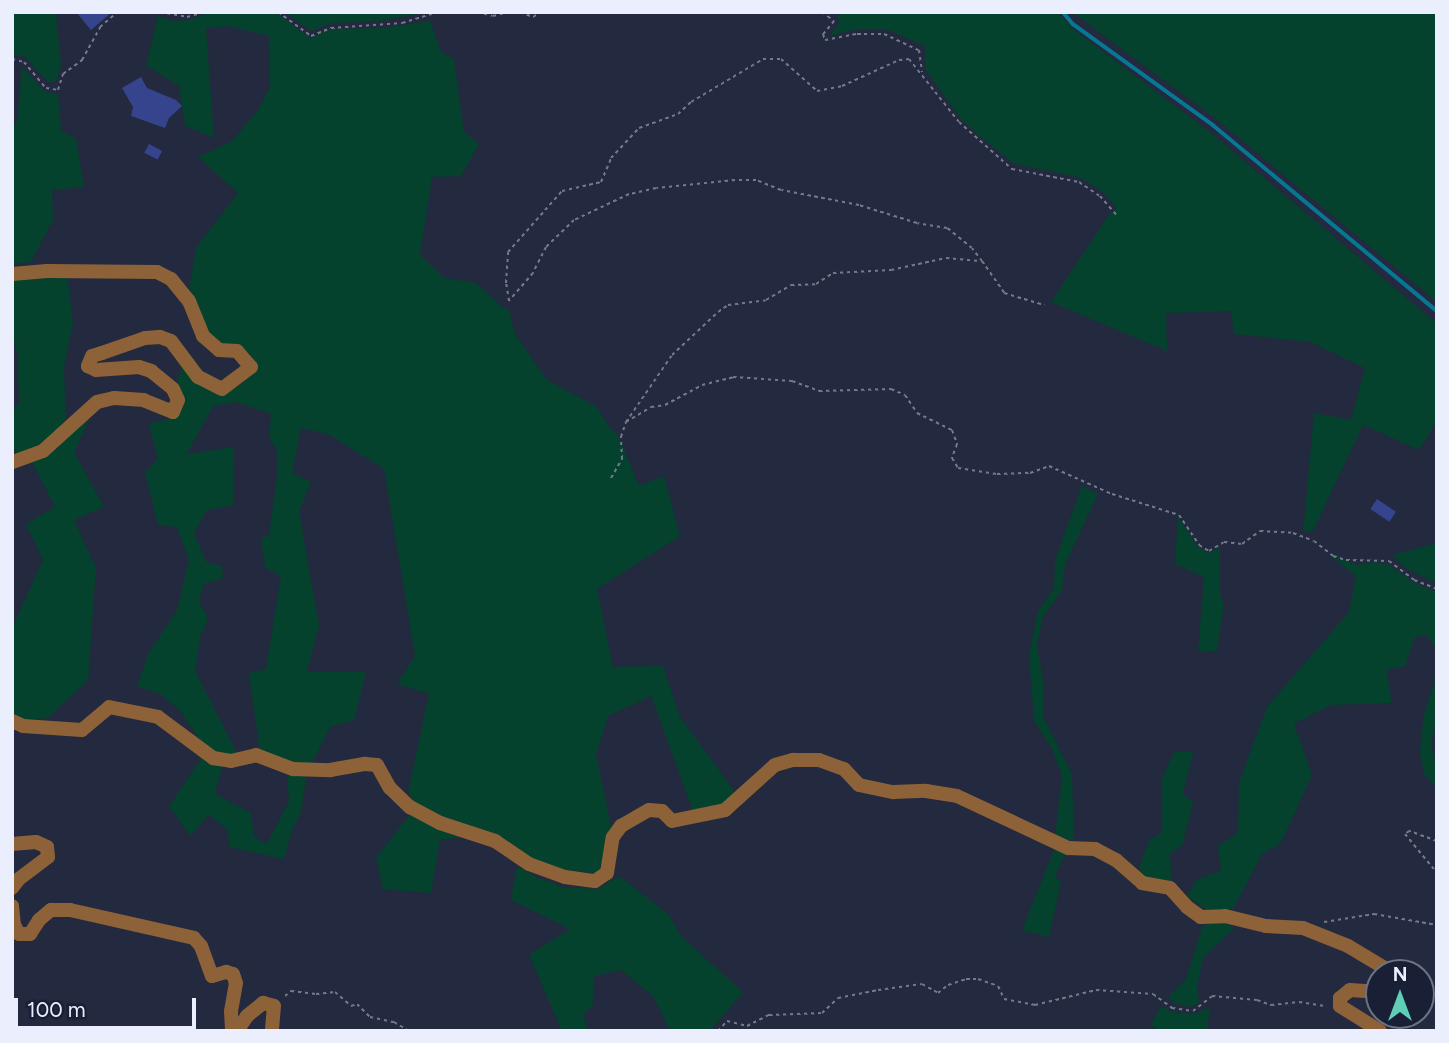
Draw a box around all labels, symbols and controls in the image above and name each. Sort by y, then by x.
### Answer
north arrow [1365,959,1435,1029]
text: N [1393,963,1407,986]
scale bar [18,984,200,1028]
text: 100 m [27,997,86,1022]

